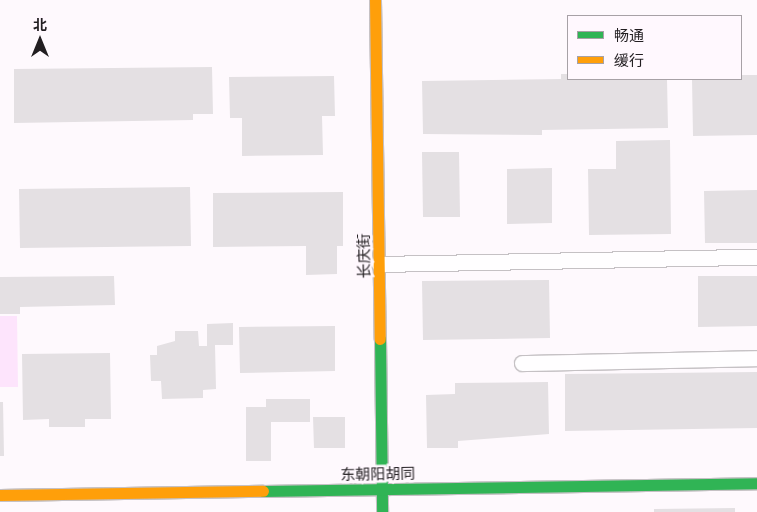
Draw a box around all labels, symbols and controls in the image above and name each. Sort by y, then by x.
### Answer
north arrow [15,15,65,65]
legend [567,15,742,80]
text: 北 [33,16,47,34]
text: 畅通 [614,26,644,45]
text: 缓行 [614,51,644,70]
street label: 长庆街 [355,233,373,279]
street label: 东朝阳胡同 [340,464,416,484]

